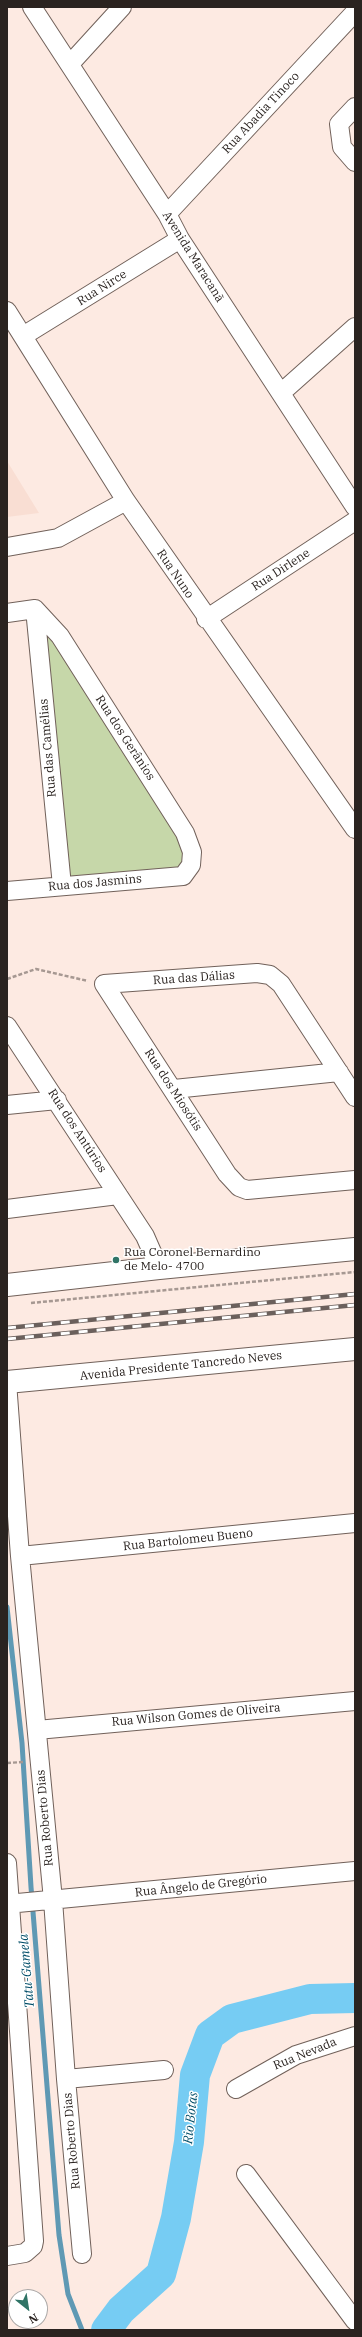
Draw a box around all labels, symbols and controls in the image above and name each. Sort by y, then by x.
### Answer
street label: Rua Abadia Tinoco [219,69,303,157]
street label: Avenida Maracanã [159,209,227,305]
street label: Rua Nirce [75,267,129,309]
street label: Rua Dirlene [249,546,313,594]
street label: Rua Nuno [153,547,197,601]
street label: Rua dos Gerânios [92,693,158,783]
street label: Rua das Camélias [37,698,59,798]
street label: Rua dos Jasmins [48,872,142,894]
street label: Rua das Dálias [153,968,235,988]
street label: Rua dos Miosótis [141,1046,205,1134]
street label: Rua dos Antúrios [45,1087,109,1175]
place label: Rua Coronel Bernardino de Melo- 4700 [124,1246,261,1274]
marker: Rua Coronel Bernardino de Melo- 4700 [111,1255,121,1265]
street label: Avenida Presidente Tancredo Neves [79,1348,283,1384]
street label: Rua Bartolomeu Bueno [122,1526,254,1554]
street label: Rua Wilson Gomes de Oliveira [111,1700,281,1730]
street label: Rua Roberto Dias [34,1769,56,1867]
street label: Rua Ângelo de Gregório [134,1872,268,1900]
water label: Tatu-Gamela [16,1933,38,2009]
street label: Rua Nevada [271,2035,339,2073]
water label: Rio Botas [181,2091,201,2145]
street label: Rua Roberto Dias [61,2092,83,2190]
north arrow [8,2289,48,2329]
text: N [26,2310,41,2327]

